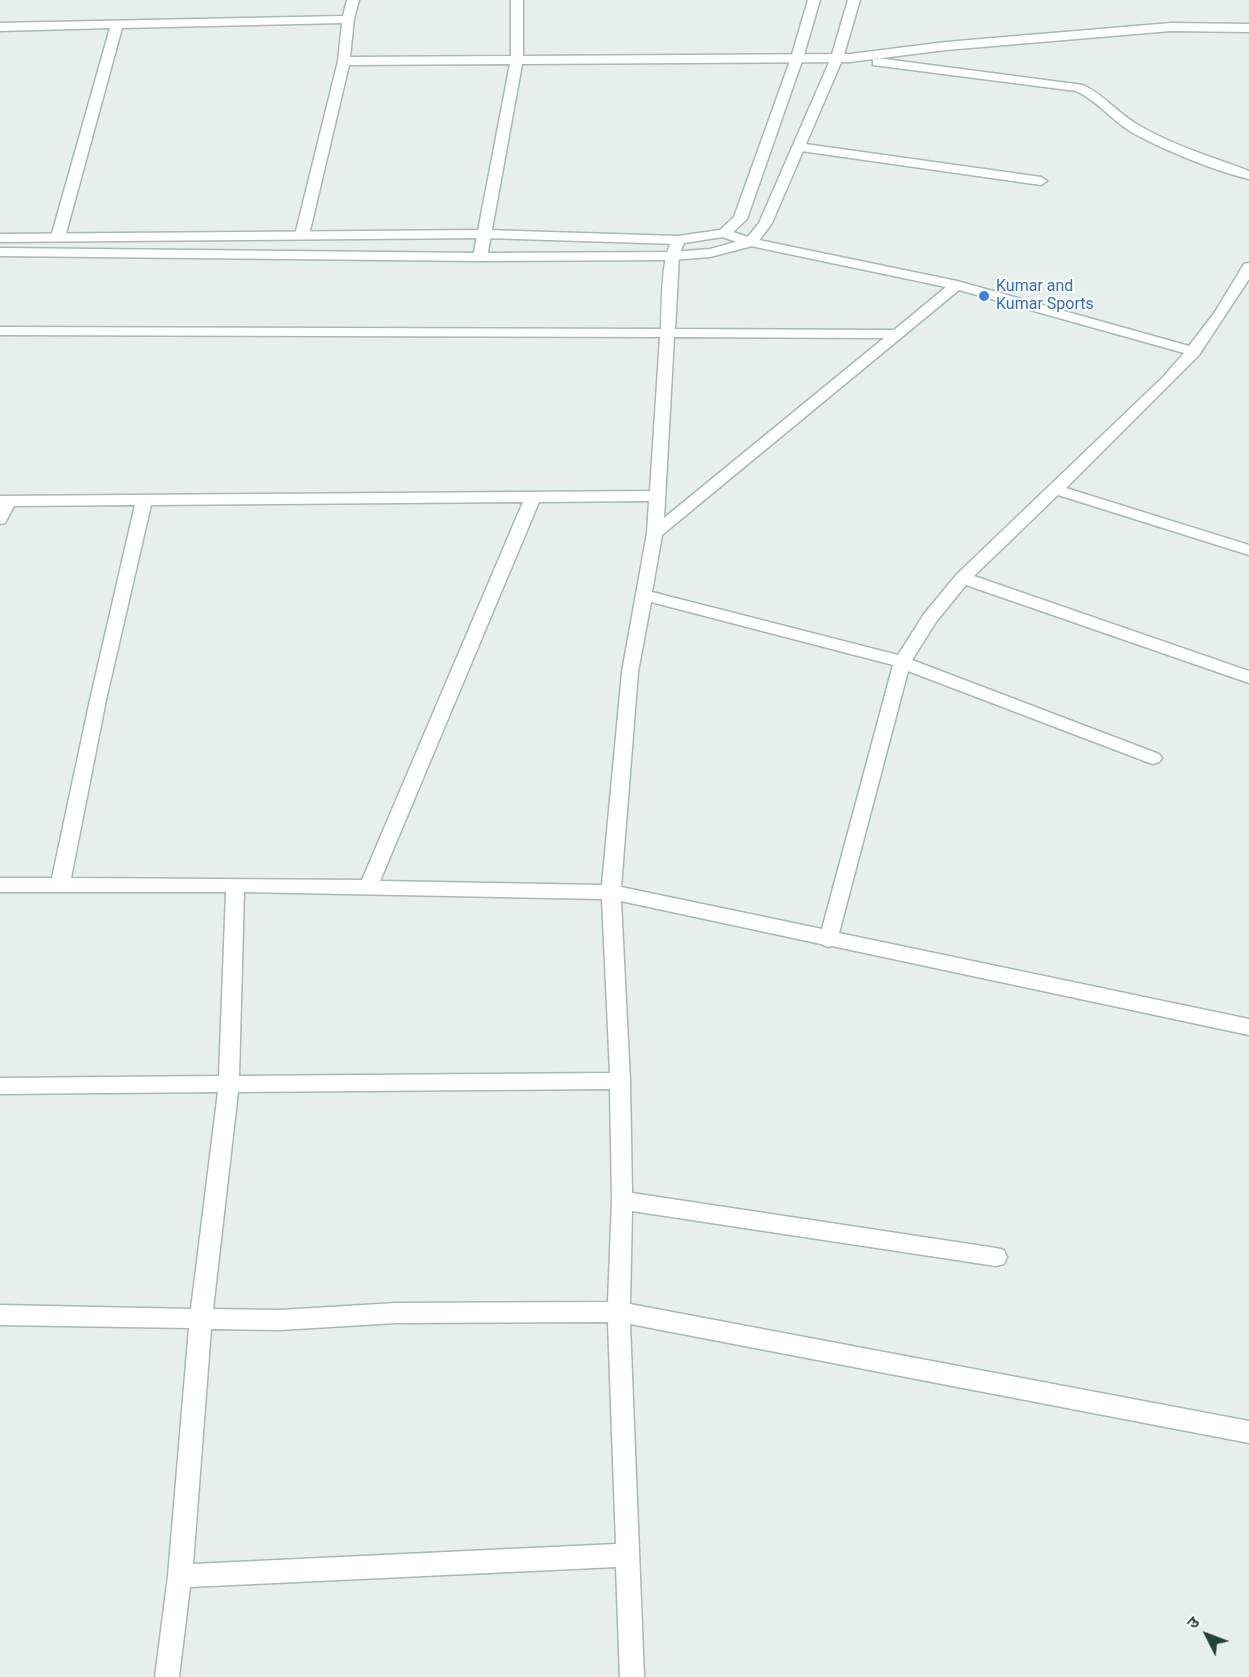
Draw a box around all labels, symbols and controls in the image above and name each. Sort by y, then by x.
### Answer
place label: Kumar and Kumar Sports [996,277,1094,315]
marker: Kumar and Kumar Sports [977,289,991,303]
north arrow [1177,1605,1237,1665]
text: उ [1183,1613,1203,1632]

